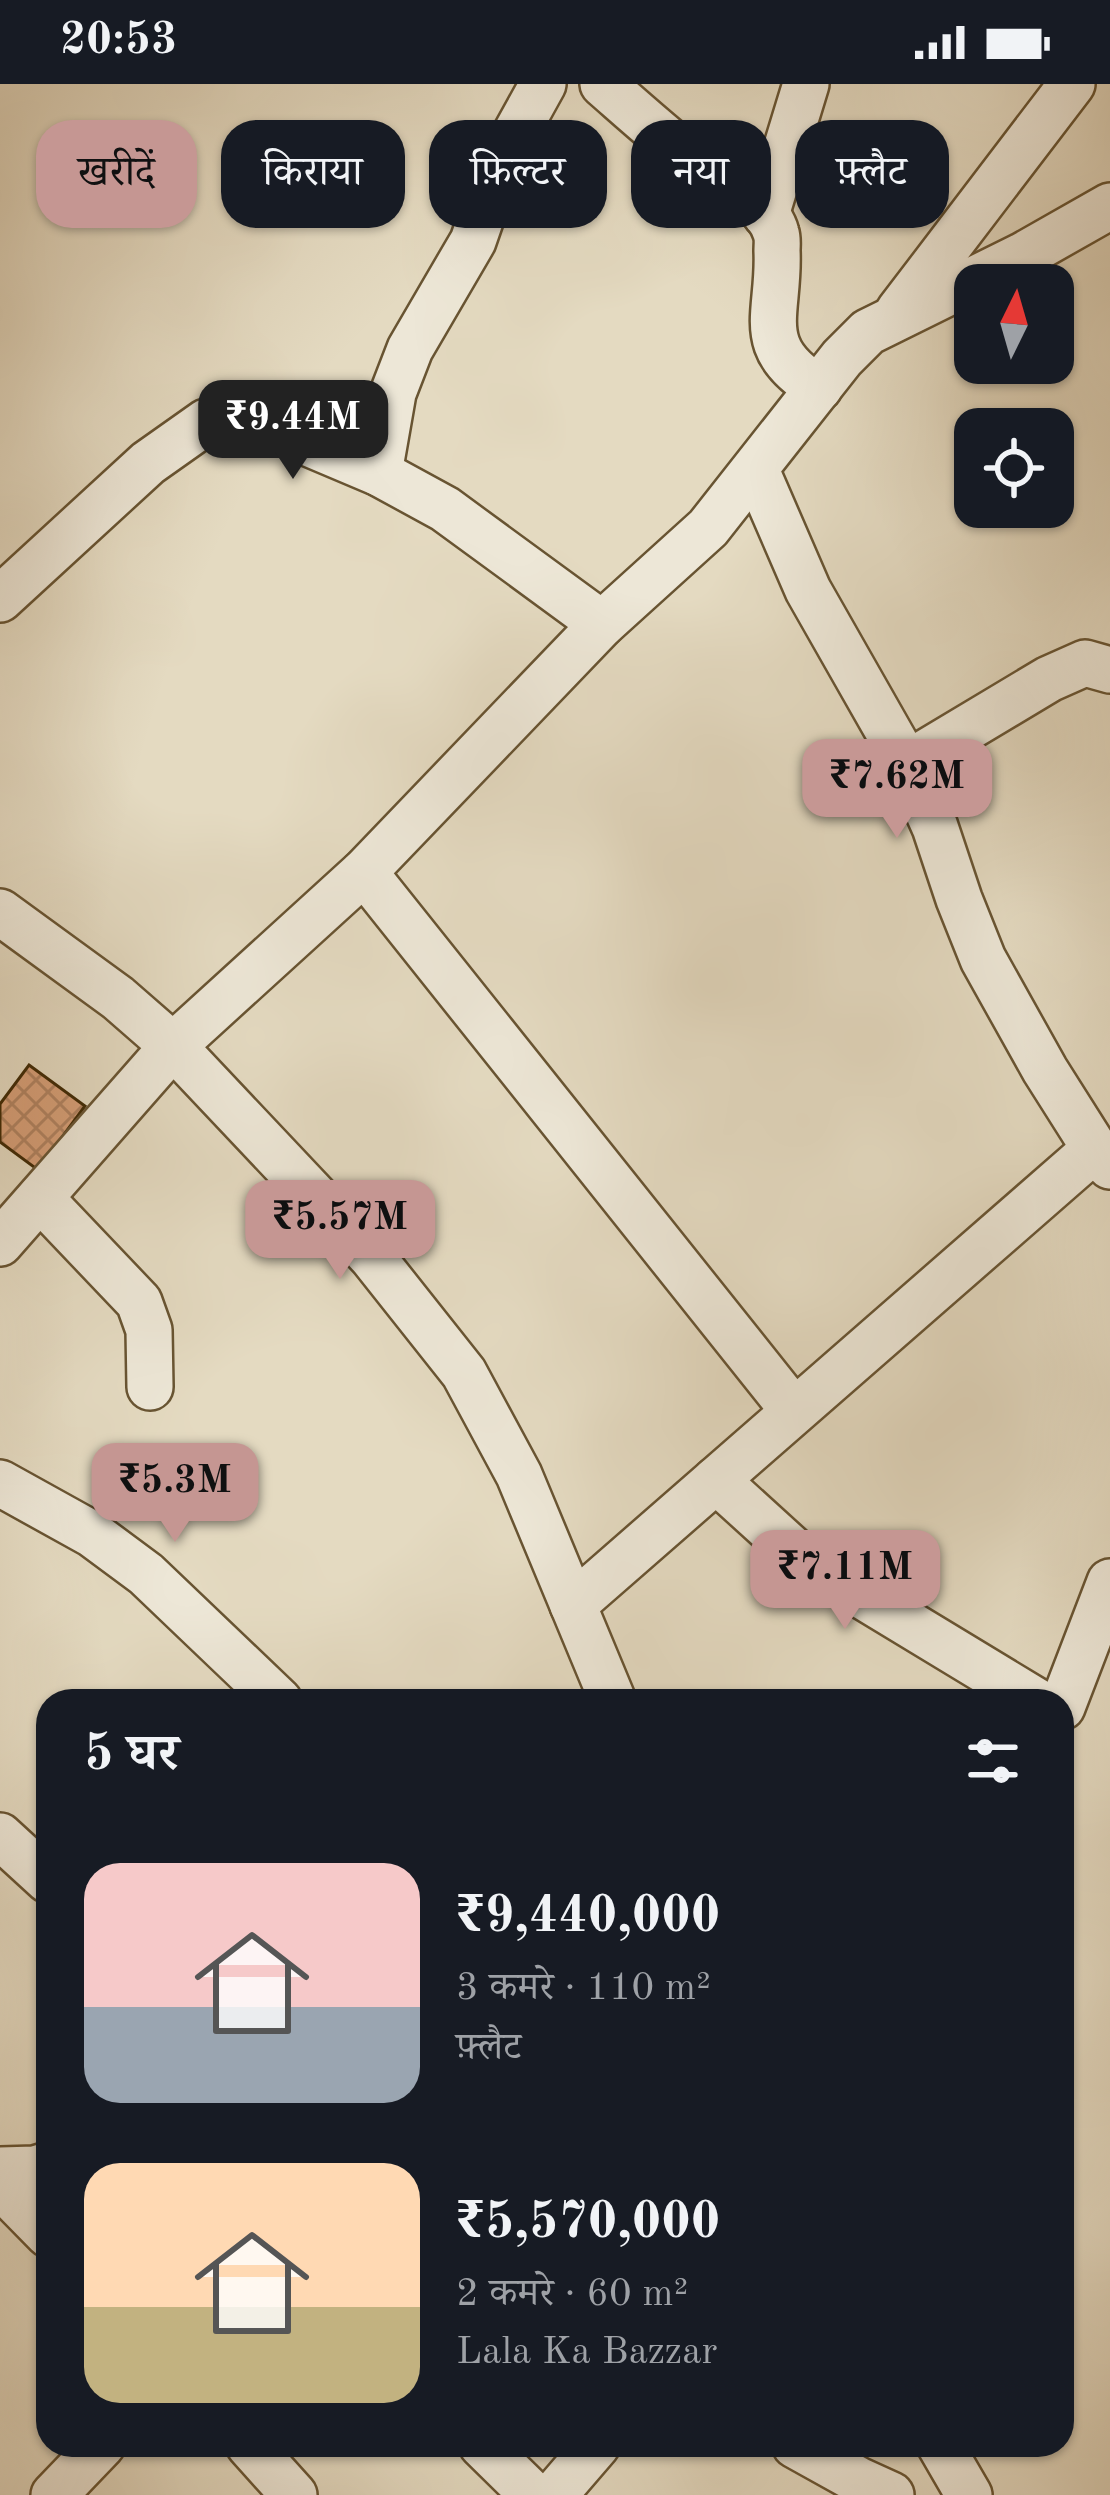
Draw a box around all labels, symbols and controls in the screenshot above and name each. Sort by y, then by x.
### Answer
text: 20:53 [60,19,177,64]
chip: खरीदें [36,120,197,228]
chip: किराया [221,120,405,228]
chip: फ़िल्टर [429,120,607,228]
chip: नया [631,120,771,228]
chip: फ़्लैट [795,120,949,228]
north arrow [954,264,1074,384]
map controls [954,264,1074,528]
pin: ₹9.44M [195,380,391,482]
text: ₹9.44M [225,399,361,438]
button: locate [954,408,1074,528]
pin: ₹7.62M [799,739,995,841]
text: ₹7.62M [829,758,965,797]
pin: ₹5.57M [242,1180,438,1282]
text: ₹5.57M [272,1199,408,1238]
pin: ₹5.3M [91,1443,259,1545]
text: ₹5.3M [119,1462,231,1501]
pin: ₹7.11M [747,1530,943,1632]
text: ₹7.11M [777,1549,913,1588]
icon: filters [960,1728,1026,1794]
text: 5 घर [84,1730,179,1781]
text: ₹9,440,000 [456,1892,720,1943]
icon: home [180,1911,324,2055]
text: 3 कमरे · 110 m² [456,1969,711,2008]
text: फ़्लैट [456,2029,521,2068]
text: ₹5,570,000 [456,2198,720,2249]
icon: home [180,2211,324,2355]
text: 2 कमरे · 60 m² [456,2275,688,2314]
text: Lala Ka Bazzar [456,2333,718,2372]

